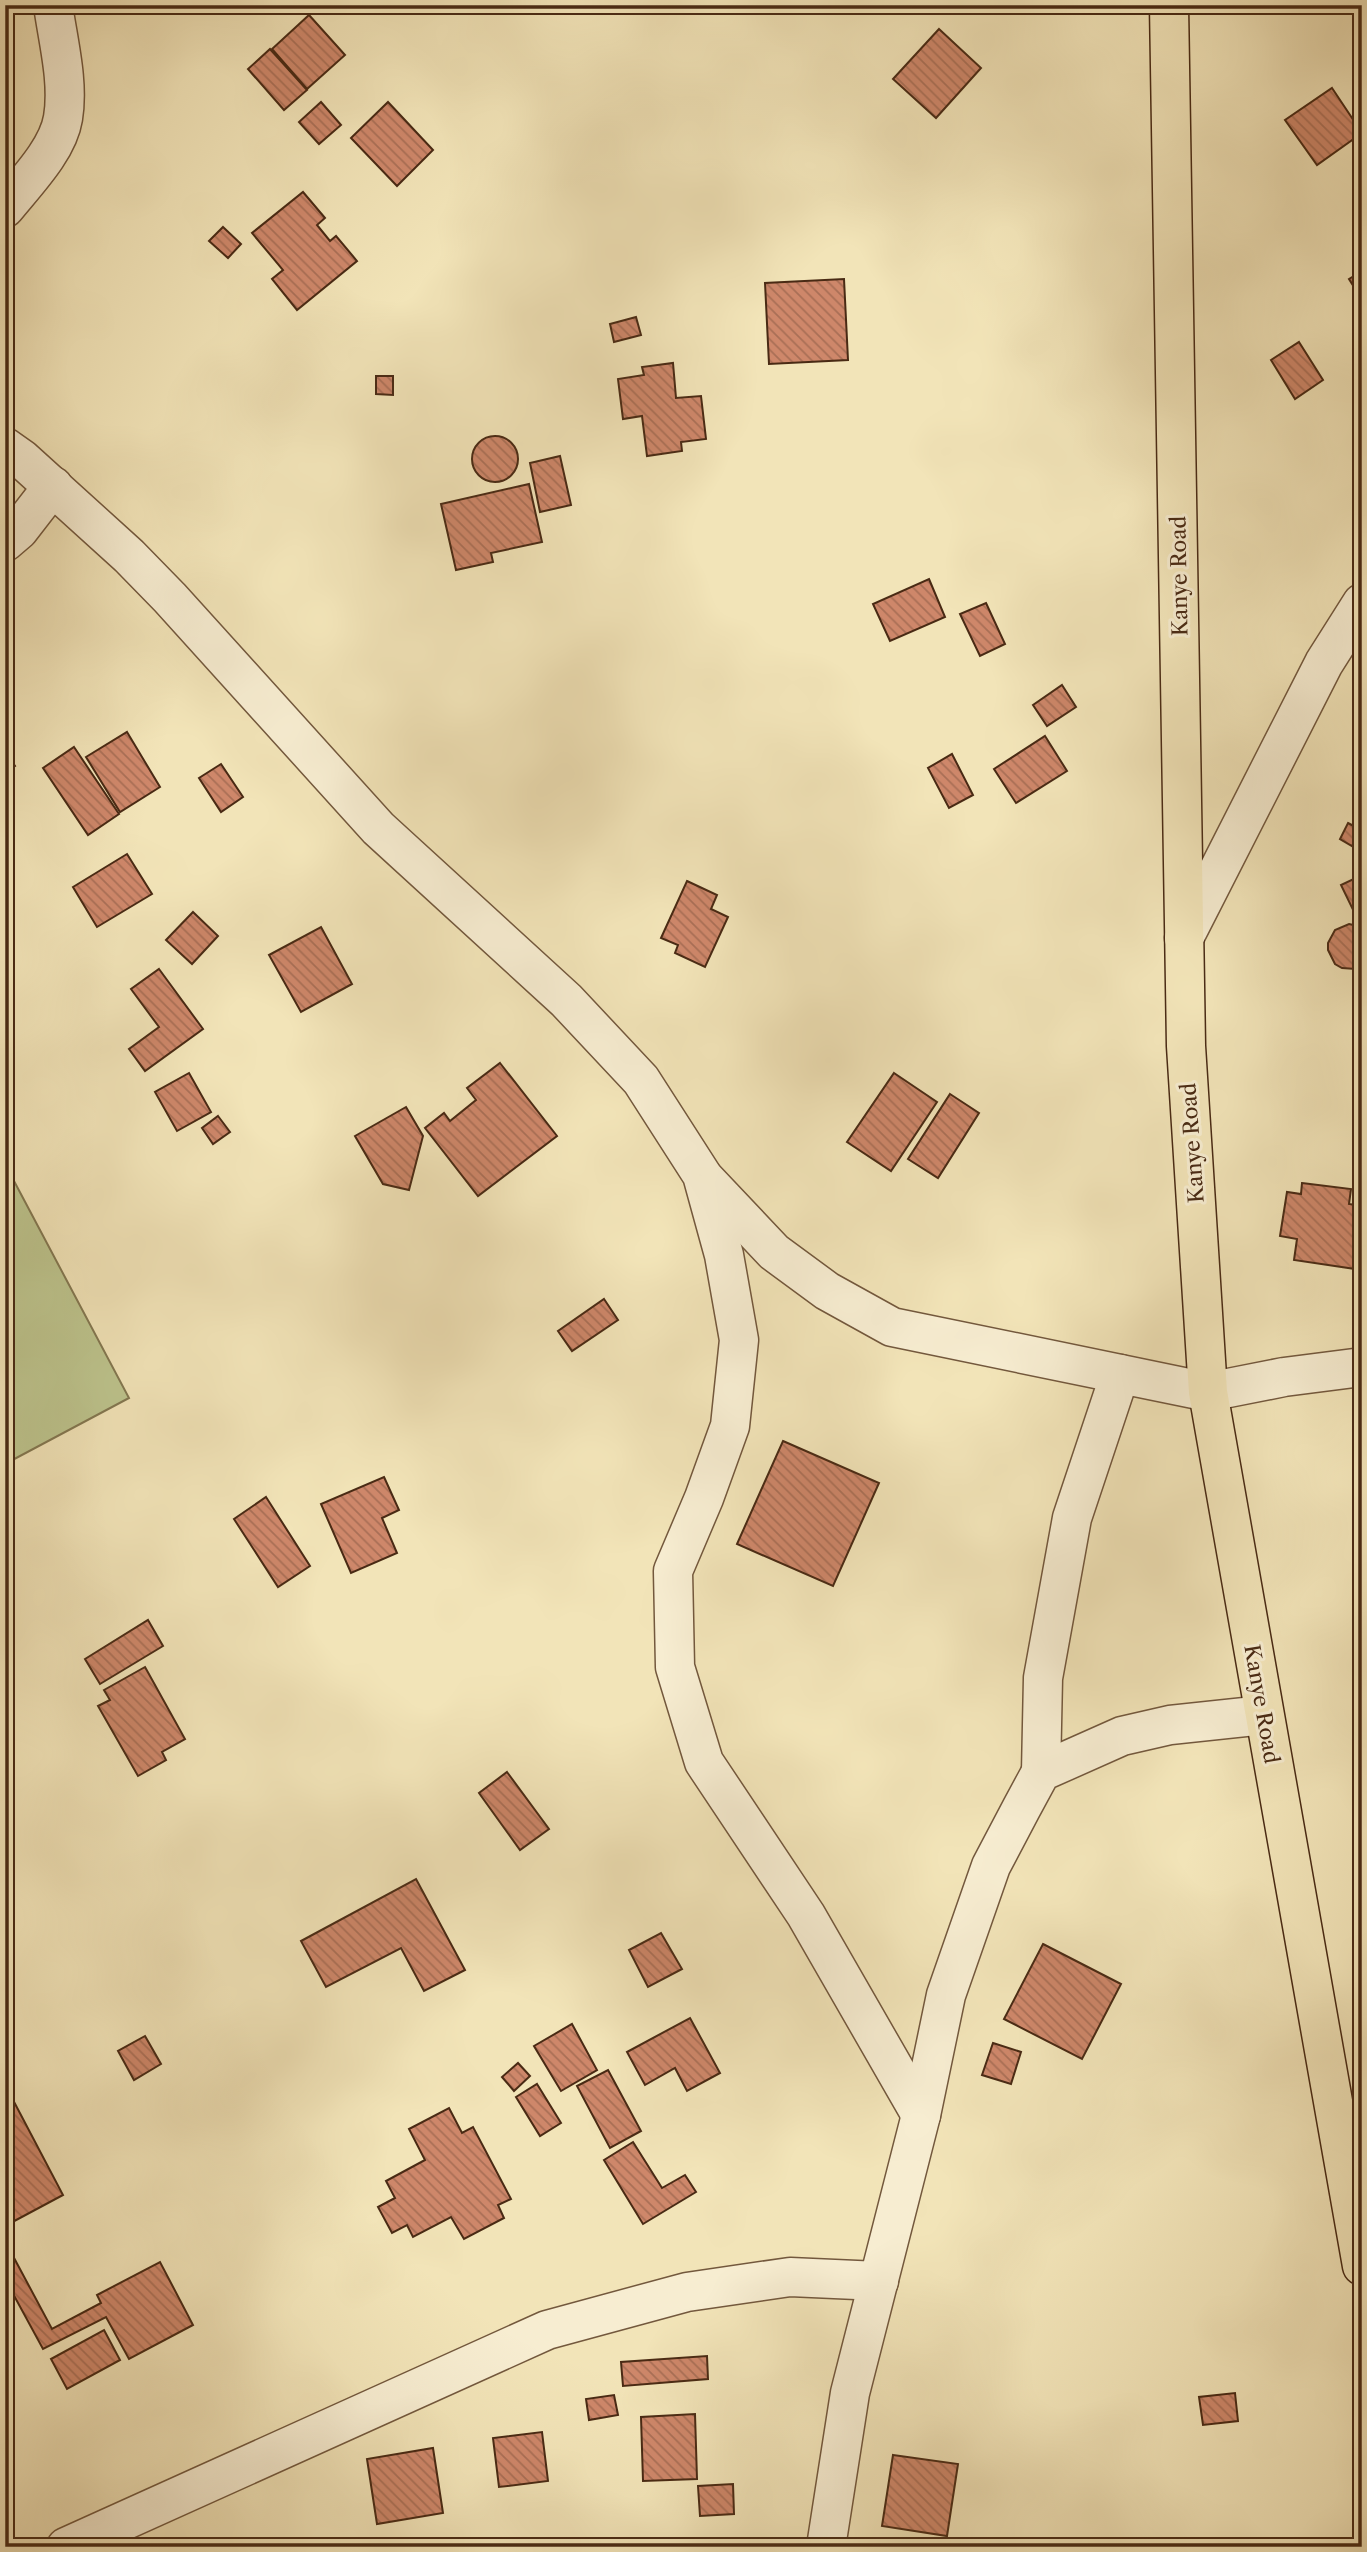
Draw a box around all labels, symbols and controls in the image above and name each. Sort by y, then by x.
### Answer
street label: Kanye Road [1165,515,1193,636]
street label: Kanye Road [1175,1082,1209,1204]
street label: Kanye Road [1239,1643,1285,1766]

